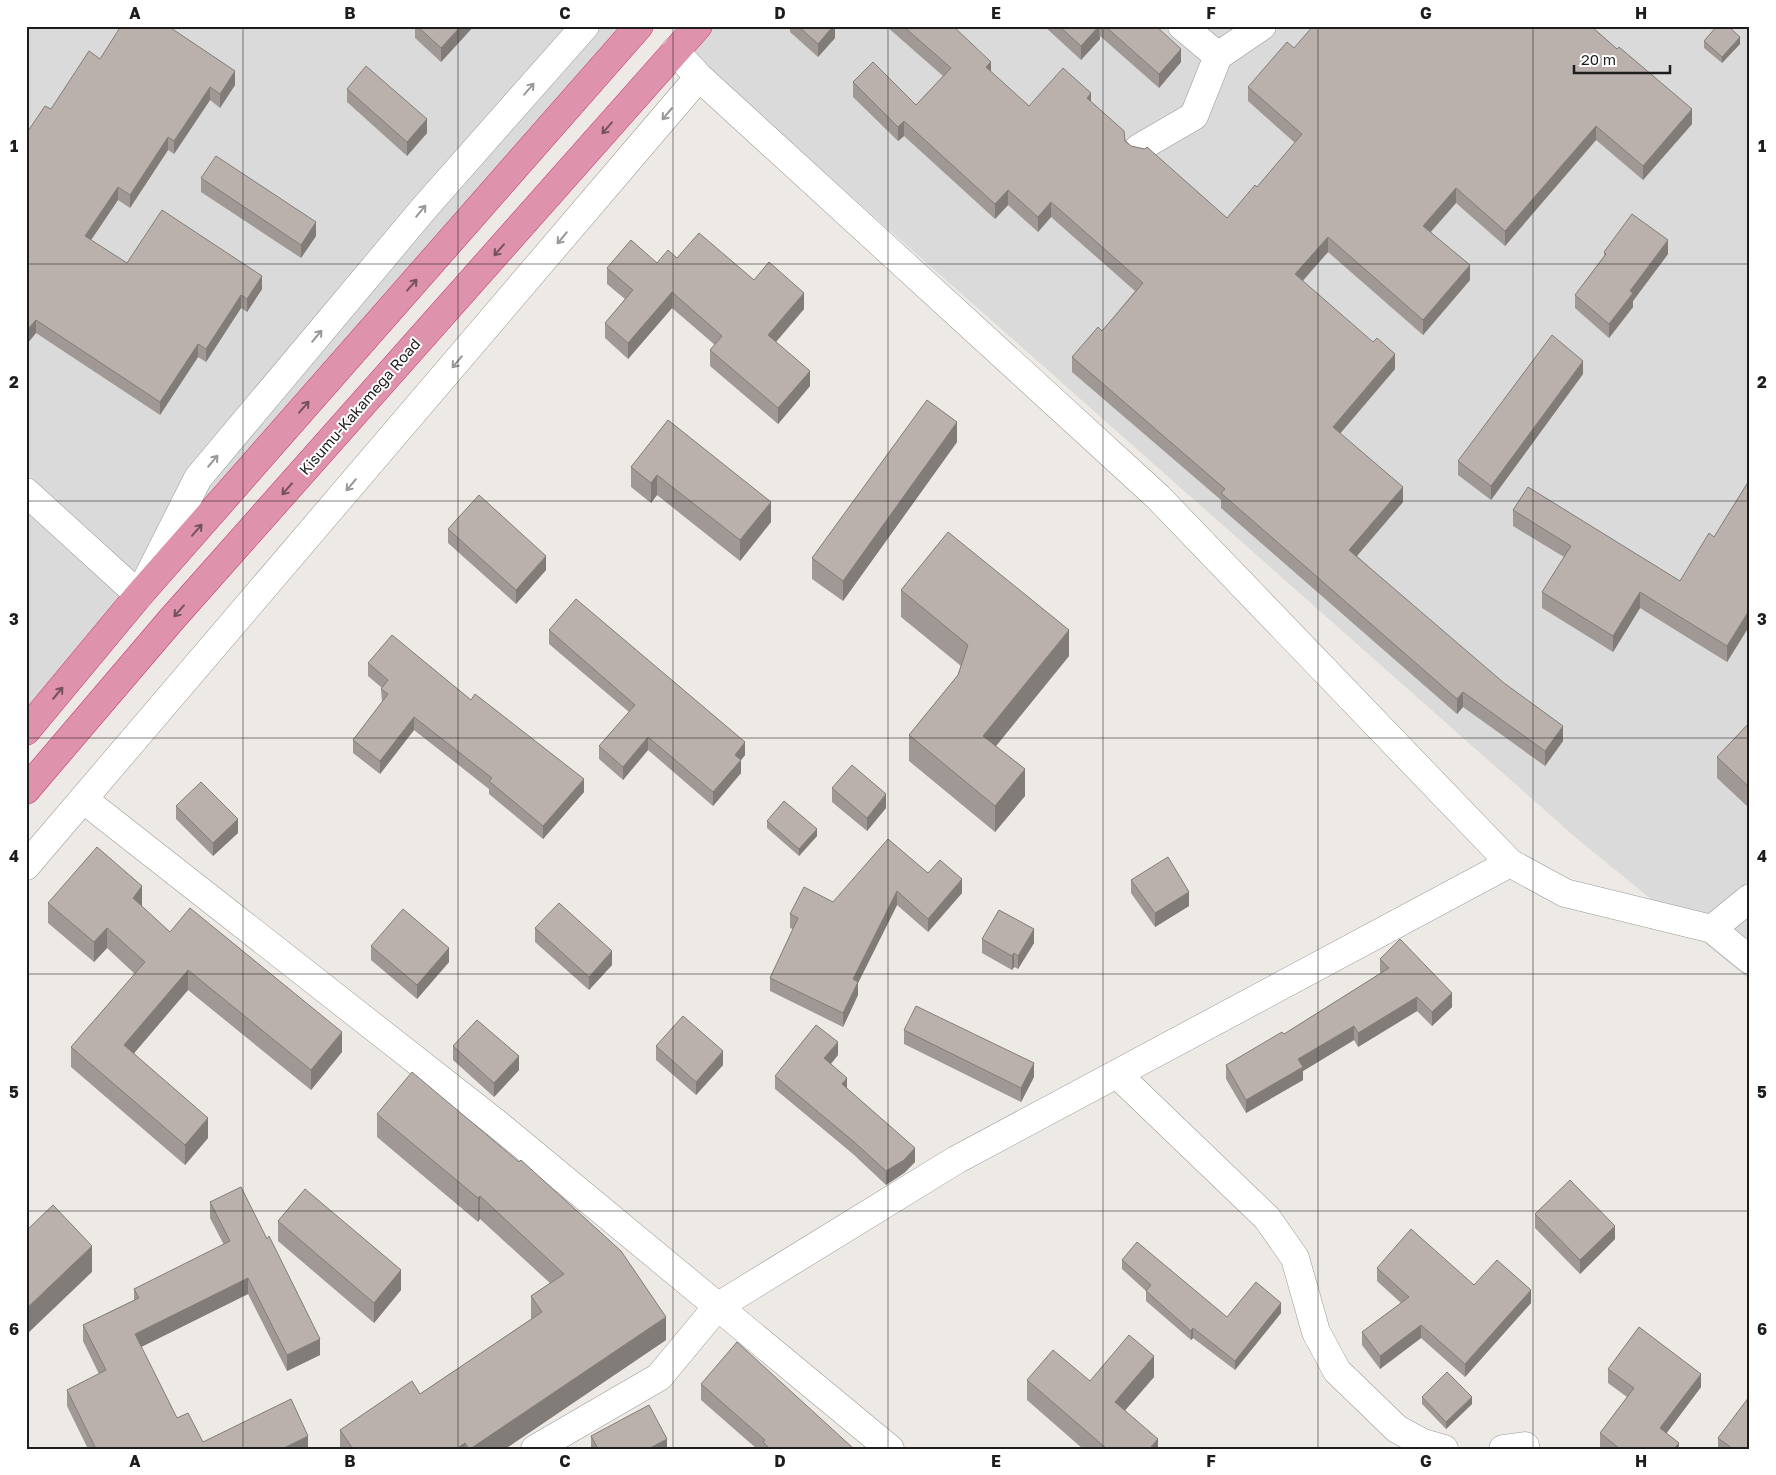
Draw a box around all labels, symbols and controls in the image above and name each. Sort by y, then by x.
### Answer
text: A [129,3,141,23]
text: B [344,3,356,23]
text: C [559,3,571,23]
text: D [774,3,786,23]
text: E [991,3,1001,23]
text: F [1206,3,1216,23]
text: G [1420,3,1432,23]
text: H [1635,3,1647,23]
scale bar [1574,42,1670,74]
text: 20 m [1581,50,1616,68]
one-way arrow [523,83,535,96]
one-way arrow [662,108,673,121]
one-way arrow [601,121,613,134]
text: 1 [10,136,18,156]
text: 1 [1758,136,1766,156]
one-way arrow [416,205,427,218]
one-way arrow [557,231,568,244]
one-way arrow [493,243,505,256]
one-way arrow [406,279,417,292]
one-way arrow [311,330,322,343]
street label: Kisumu-Kakamega Road [295,334,423,478]
one-way arrow [451,355,462,368]
text: 2 [9,372,19,392]
text: 2 [1757,372,1767,392]
one-way arrow [298,401,310,414]
one-way arrow [207,454,218,467]
one-way arrow [345,479,357,492]
one-way arrow [281,483,293,496]
one-way arrow [191,523,203,536]
one-way arrow [174,604,185,617]
text: 3 [9,609,19,629]
text: 3 [1757,609,1767,629]
one-way arrow [52,687,63,700]
text: 4 [9,846,19,866]
text: 4 [1757,846,1767,866]
text: 5 [9,1082,19,1102]
text: 5 [1757,1082,1767,1102]
text: 6 [9,1319,19,1339]
text: 6 [1757,1319,1767,1339]
text: A [129,1451,141,1471]
text: B [344,1451,356,1471]
text: C [559,1451,571,1471]
text: D [774,1451,786,1471]
text: E [991,1451,1001,1471]
text: F [1206,1451,1216,1471]
text: G [1420,1451,1432,1471]
text: H [1635,1451,1647,1471]

